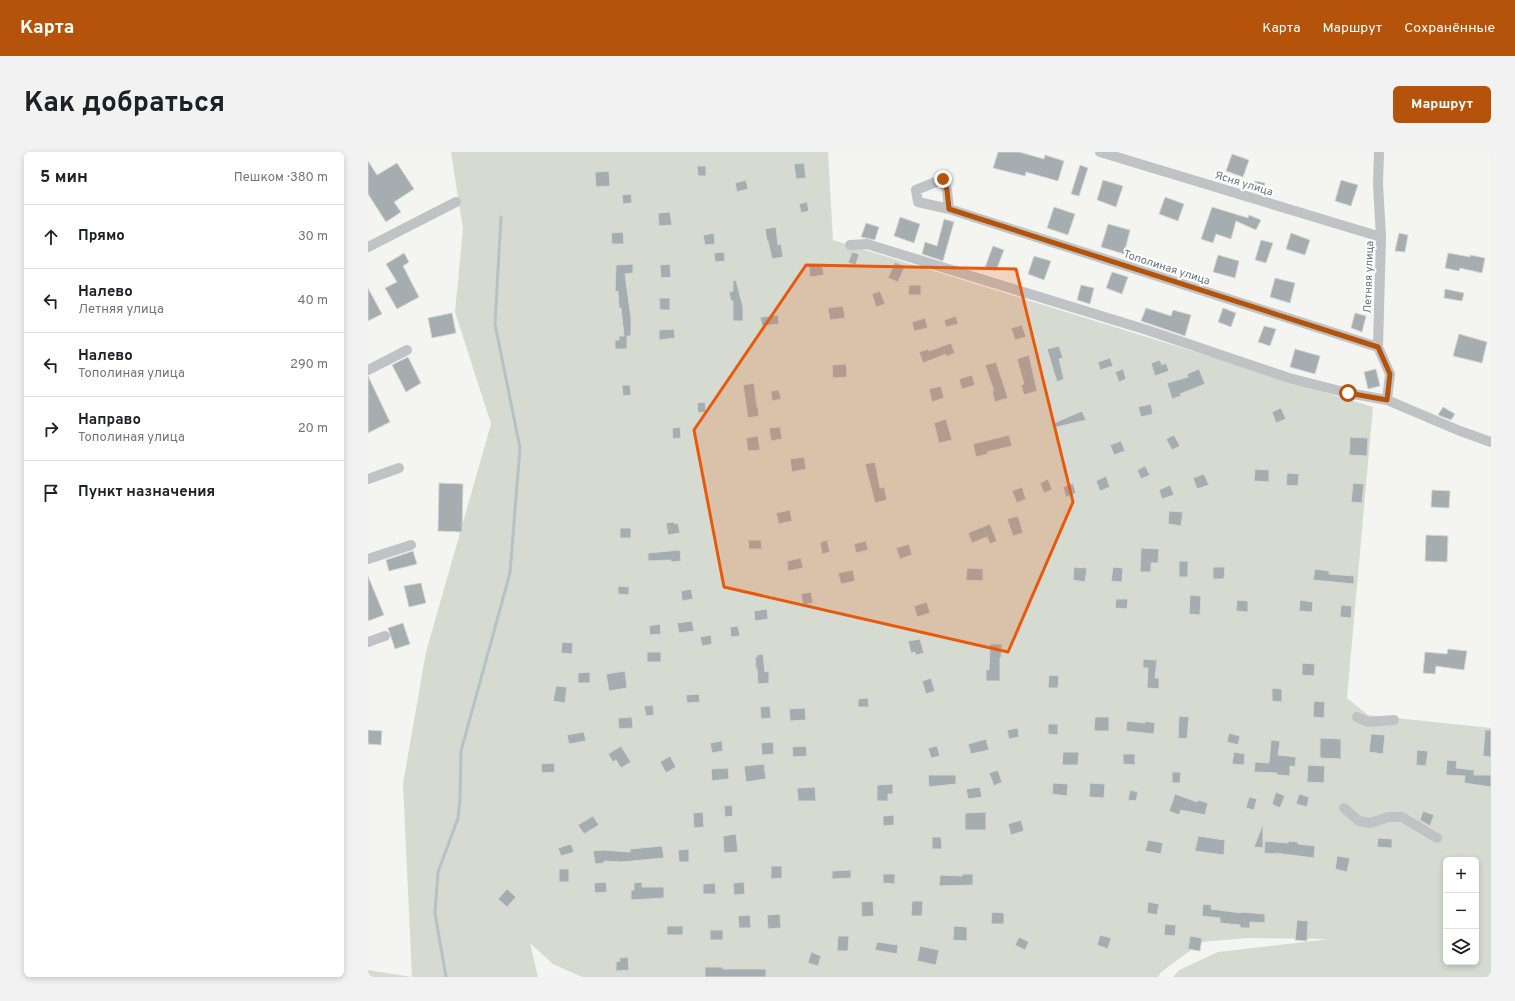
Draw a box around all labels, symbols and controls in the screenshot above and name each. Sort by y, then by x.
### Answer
text: Карта [20,16,74,40]
text: Карта [1262,20,1301,37]
text: Маршрут [1323,20,1382,37]
text: Сохранённые [1404,20,1495,37]
text: Как добраться [24,86,225,122]
button: Маршрут [1393,86,1491,123]
text: 5 мин [40,167,88,189]
street label: Ясня улица [1213,168,1275,200]
text: Пешком · 380 m [234,170,328,186]
route end [934,170,952,188]
icon: ahead [40,226,62,248]
text: Прямо [78,227,125,246]
text: 30 m [298,229,328,245]
street label: Летняя улица [1361,240,1377,314]
street label: Тополиная улица [1122,247,1212,289]
text: Налево [78,283,133,302]
icon: left [40,290,62,312]
text: 40 m [298,293,328,309]
text: Летняя улица [78,302,164,318]
text: Налево [78,347,133,366]
icon: left [40,354,62,376]
text: 290 m [290,357,328,373]
text: Тополиная улица [78,366,185,382]
route start [1339,384,1357,402]
text: Направо [78,411,141,430]
icon: right [40,418,62,440]
text: 20 m [298,421,328,437]
text: Тополиная улица [78,430,185,446]
icon: arrive [40,482,62,504]
text: Пункт назначения [78,483,215,502]
map controls [1443,857,1479,965]
button: + [1443,857,1479,893]
button: − [1443,893,1479,929]
button: layers [1443,929,1479,965]

